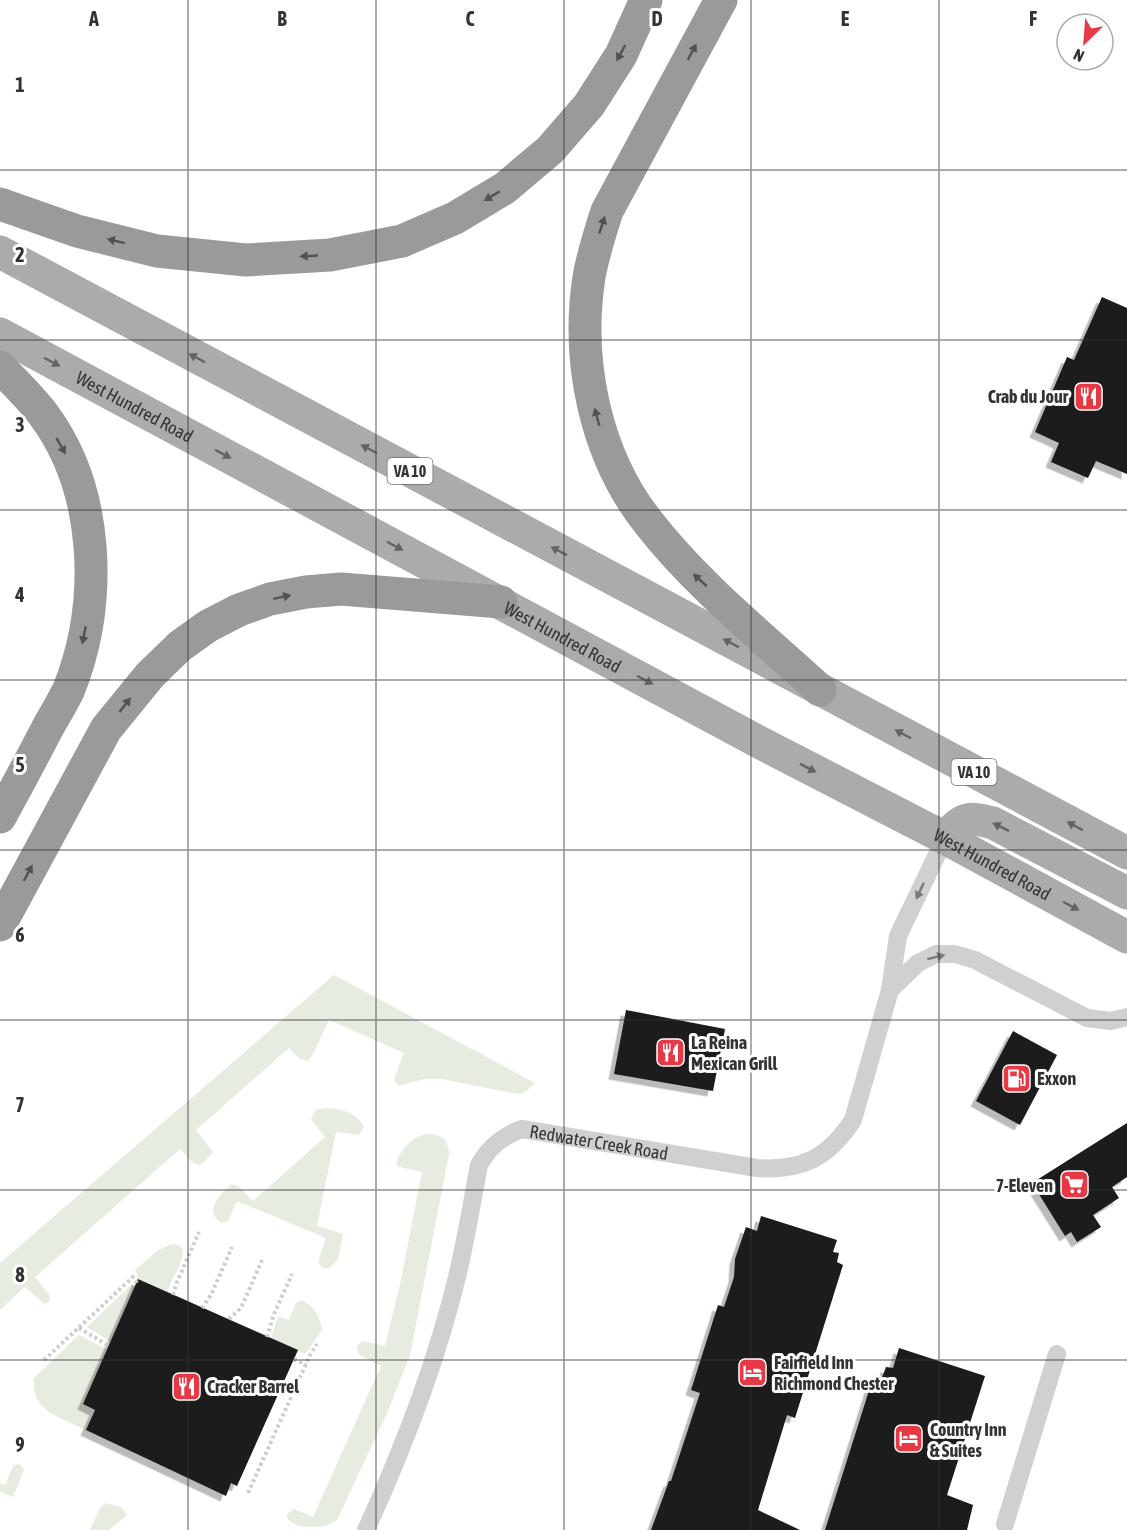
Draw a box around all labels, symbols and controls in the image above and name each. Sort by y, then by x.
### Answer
text: A [88,7,99,30]
text: B [277,7,287,30]
text: C [466,7,475,30]
text: D [651,7,663,30]
text: E [841,7,850,30]
text: F [1029,7,1037,30]
north arrow [1055,12,1115,72]
one-way arrow [687,44,697,61]
one-way arrow [616,45,626,62]
text: N [1071,45,1087,66]
text: 1 [15,73,25,96]
one-way arrow [484,190,500,201]
one-way arrow [598,216,607,234]
one-way arrow [107,235,125,245]
text: 2 [15,243,25,266]
one-way arrow [300,252,319,261]
one-way arrow [188,353,205,363]
one-way arrow [43,357,60,367]
street label: West Hundred Road [73,366,197,446]
restaurant icon: Crab du Jour [1073,380,1105,412]
place label: Crab du Jour [988,386,1069,407]
one-way arrow [592,408,601,426]
text: 3 [15,413,25,436]
one-way arrow [56,438,67,454]
one-way arrow [360,444,377,454]
one-way arrow [215,449,232,459]
road number: VA 10 [388,458,432,484]
one-way arrow [387,541,404,551]
one-way arrow [551,546,568,556]
one-way arrow [692,573,707,587]
text: 4 [14,583,25,606]
one-way arrow [273,592,292,601]
street label: West Hundred Road [501,597,625,677]
one-way arrow [79,626,88,645]
one-way arrow [723,638,740,648]
one-way arrow [637,675,654,685]
one-way arrow [119,697,131,713]
one-way arrow [894,729,911,739]
text: 5 [15,753,25,776]
road number: VA 10 [952,759,996,785]
one-way arrow [800,763,817,772]
one-way arrow [1067,821,1084,830]
one-way arrow [992,822,1009,832]
street label: West Hundred Road [930,824,1055,904]
one-way arrow [22,864,32,882]
one-way arrow [915,883,924,900]
one-way arrow [1062,901,1079,911]
text: 6 [15,923,25,946]
one-way arrow [927,951,945,961]
place label: La Reina Mexican Grill [691,1032,777,1074]
restaurant icon: La Reina Mexican Grill [654,1036,686,1068]
fuel station icon: Exxon [1000,1062,1032,1094]
place label: Exxon [1037,1068,1076,1089]
text: 7 [15,1093,25,1116]
street label: Redwater Creek Road [528,1120,670,1164]
supermarket icon: 7-Eleven [1058,1169,1090,1201]
place label: 7-Eleven [996,1175,1053,1196]
text: 8 [15,1263,25,1286]
place label: Fairfield Inn Richmond Chester [774,1352,894,1394]
hotel icon: Fairfield Inn Richmond Chester [737,1356,769,1388]
restaurant icon: Cracker Barrel [170,1370,202,1402]
place label: Cracker Barrel [207,1376,299,1397]
place label: Country Inn & Suites [930,1419,1007,1461]
hotel icon: Country Inn & Suites [893,1423,925,1455]
text: 9 [15,1433,25,1456]

